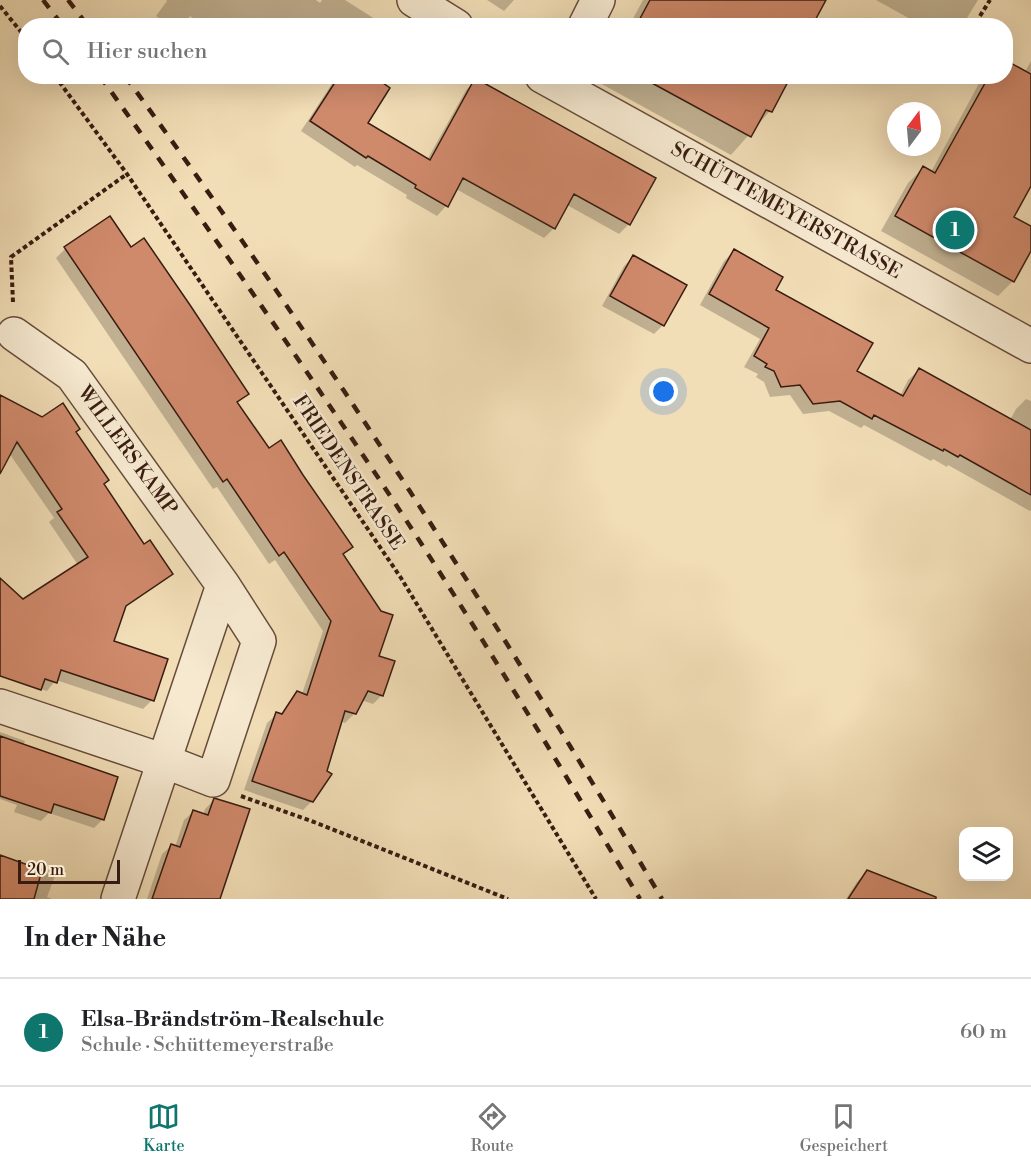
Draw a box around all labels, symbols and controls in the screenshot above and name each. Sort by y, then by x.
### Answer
search box [18,18,1013,84]
icon: search [39,35,72,68]
text: Hier suchen [87,38,207,65]
north arrow [887,102,941,156]
street label: SCHÜTTEMEYERSTRASSE [666,136,906,285]
pin: 1 [936,208,974,252]
your location [649,377,678,406]
street label: WILLERS KAMP [71,380,183,521]
street label: FRIEDENSTRASSE [287,391,409,555]
map controls [959,827,1013,881]
button: layers [959,827,1013,881]
scale bar [18,857,120,884]
text: 20 m [27,860,64,880]
text: In der Nähe [24,922,166,954]
text: Elsa-Brändström-Realschule [81,1006,384,1033]
text: 1 [39,1020,48,1045]
text: 60 m [960,1020,1007,1045]
text: Schule · Schüttemeyerstraße [81,1033,334,1058]
tab: Karte [143,1100,185,1156]
tab: Route [471,1100,513,1156]
tab: Gespeichert [800,1100,888,1156]

